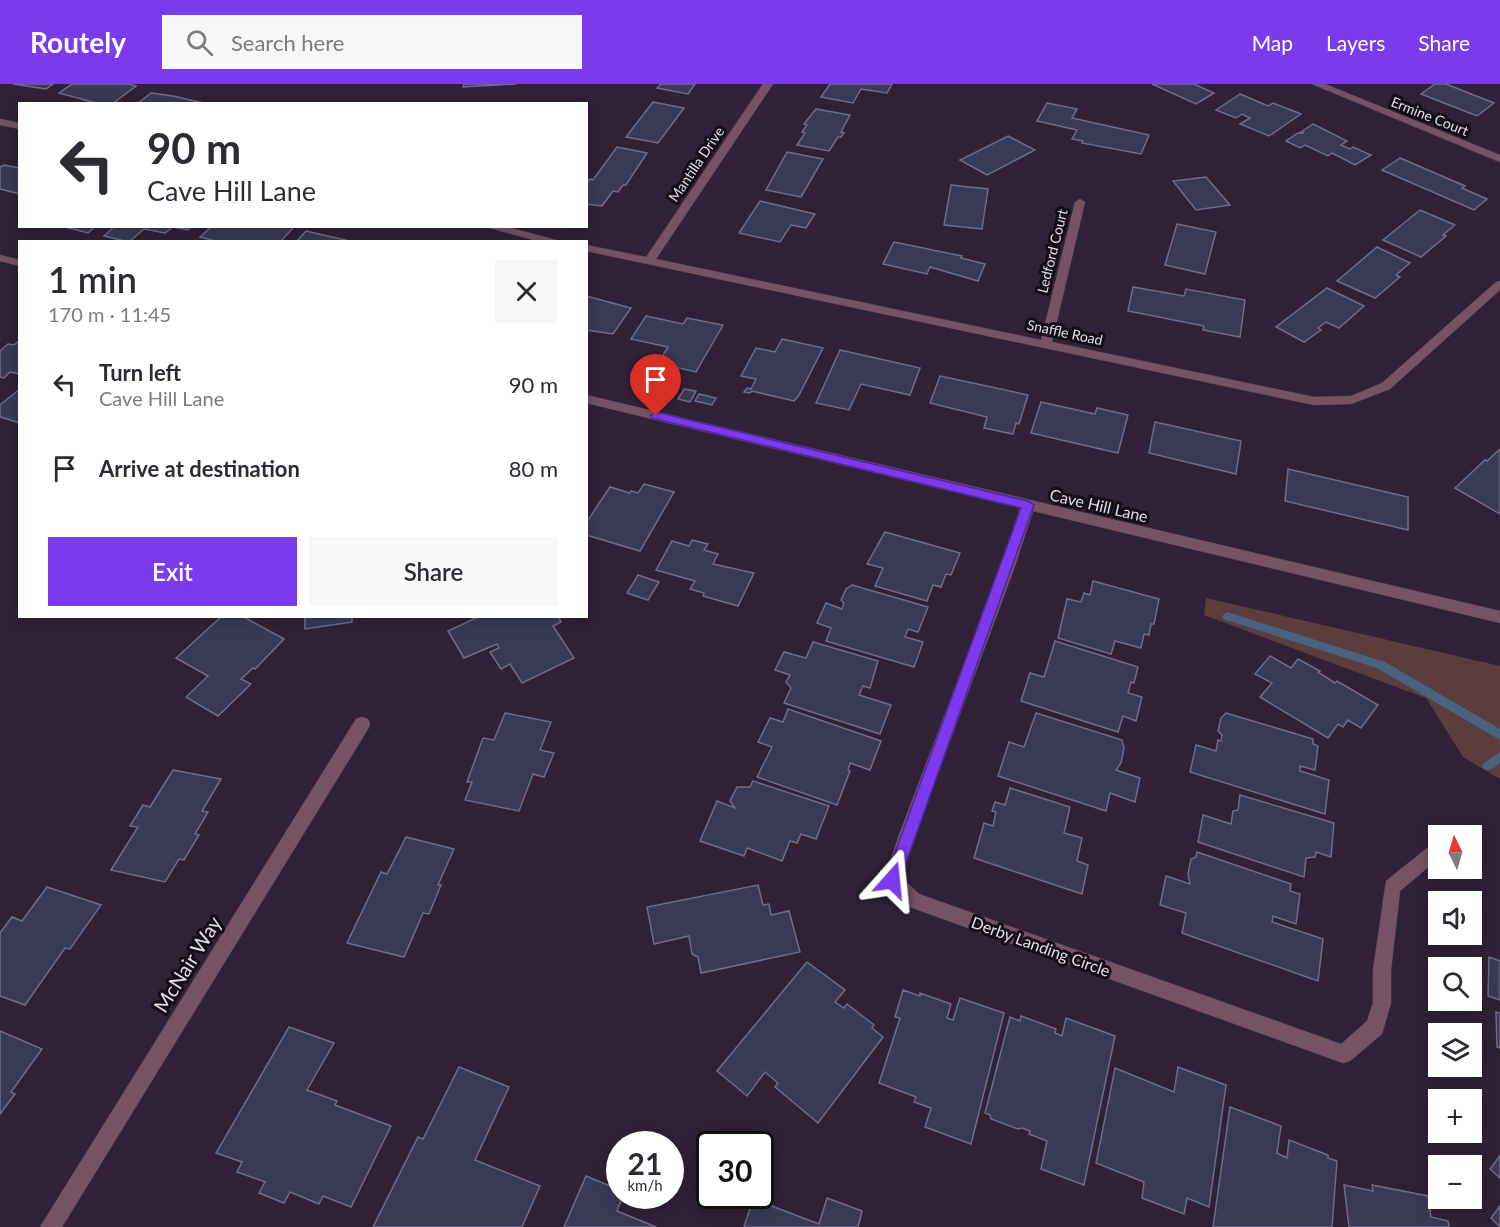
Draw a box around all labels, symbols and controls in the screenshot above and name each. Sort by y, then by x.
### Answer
search box [162,15,582,69]
text: Routely [30,25,126,59]
icon: search [183,26,216,59]
text: Search here [231,29,344,56]
text: Map [1252,30,1293,55]
text: Layers [1326,30,1385,55]
text: Share [1418,30,1470,55]
street label: Ermine Court [1389,93,1471,139]
text: 90 m [147,123,241,173]
street label: Mantilla Drive [665,123,727,205]
icon: left [48,126,126,204]
text: Cave Hill Lane [147,174,316,207]
street label: Ledford Court [1033,207,1071,295]
text: 1 min [48,257,137,301]
button: close [495,260,558,323]
text: 170 m · 11:45 [48,302,171,326]
street label: Snaffle Road [1026,316,1104,348]
pin [630,354,681,416]
text: Turn left [99,359,181,386]
icon: arrive [639,363,672,396]
icon: left [48,368,81,401]
text: 90 m [509,371,558,398]
text: Cave Hill Lane [99,386,224,410]
icon: arrive [48,452,81,485]
text: Arrive at destination [99,455,300,482]
text: 80 m [509,455,558,482]
street label: Cave Hill Lane [1048,484,1150,526]
button: Exit [48,537,297,606]
button: Share [309,537,558,606]
north arrow [1428,825,1482,879]
map controls [1428,825,1482,1209]
position arrow [860,848,924,912]
button: sound [1428,891,1482,945]
street label: McNair Way [148,911,226,1016]
street label: Derby Landing Circle [969,912,1113,980]
button: search [1428,957,1482,1011]
button: layers [1428,1023,1482,1077]
button: + [1428,1089,1482,1143]
speed limit sign: 30 [696,1131,774,1209]
text: 21 [628,1145,662,1181]
button: − [1428,1155,1482,1209]
text: km/h [627,1176,663,1194]

